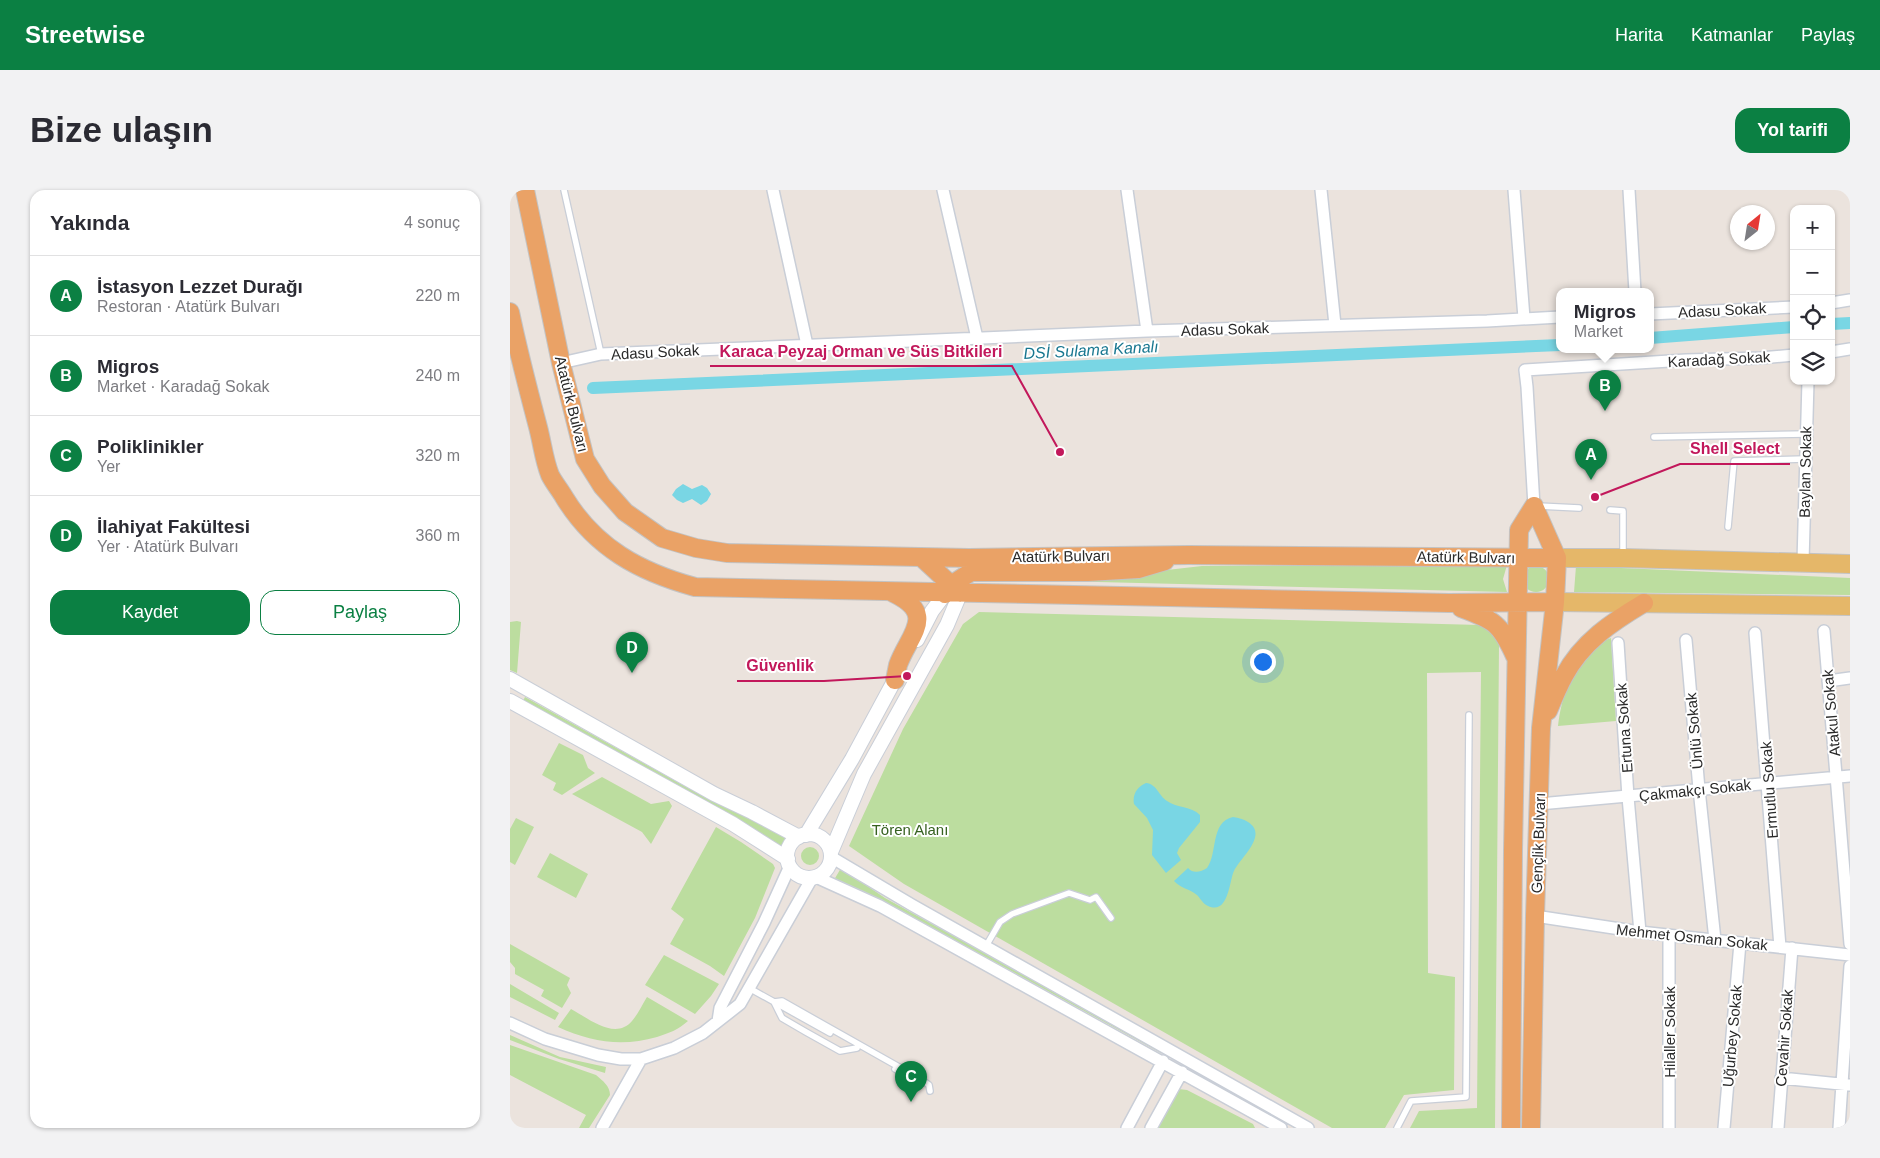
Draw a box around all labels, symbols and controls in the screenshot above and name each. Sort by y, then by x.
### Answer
text: Streetwise [25,21,145,48]
text: Harita [1615,25,1663,45]
text: Katmanlar [1691,25,1773,45]
text: Paylaş [1801,25,1855,45]
button: Yol tarifi [1735,108,1850,153]
text: Bize ulaşın [30,110,213,149]
north arrow [1730,205,1775,250]
map controls [1790,205,1835,385]
button: + [1790,205,1835,250]
text: Yakında [50,211,129,234]
text: 4 sonuç [404,214,460,231]
button: − [1790,250,1835,295]
text: İstasyon Lezzet Durağı [97,276,303,297]
text: A [60,287,72,304]
text: 220 m [416,287,460,304]
popup [1556,288,1654,353]
button: locate [1790,295,1835,340]
text: Restoran · Atatürk Bulvarı [97,298,280,315]
street label: Adasu Sokak [1677,299,1767,321]
text: Migros [1574,301,1636,322]
street label: Adasu Sokak [1181,319,1270,339]
text: Market [1574,323,1623,340]
callout: Karaca Peyzaj Orman ve Süs Bitkileri [710,335,1012,366]
water label: DSİ Sulama Kanalı [1023,337,1159,362]
button: layers [1790,340,1835,385]
street label: Adasu Sokak [610,341,700,363]
text: Karaca Peyzaj Orman ve Süs Bitkileri [720,343,1002,360]
street label: Karadağ Sokak [1667,348,1771,370]
street label: Atatürk Bulvarı [552,354,592,454]
text: Migros [97,356,159,377]
text: B [60,367,72,384]
text: 240 m [416,367,460,384]
pin: B [1589,370,1621,411]
text: Market · Karadağ Sokak [97,378,270,395]
street label: Baylan Sokak [1796,426,1814,518]
callout: Shell Select [1680,433,1790,464]
text: Poliklinikler [97,436,204,457]
pin: A [1575,439,1607,480]
text: Shell Select [1690,440,1781,457]
text: C [60,447,72,464]
text: 320 m [416,447,460,464]
text: Yer [97,458,120,475]
text: İlahiyat Fakültesi [97,516,250,537]
text: D [60,527,72,544]
text: 360 m [416,527,460,544]
text: Yer · Atatürk Bulvarı [97,538,239,555]
street label: Atatürk Bulvarı [1012,547,1110,565]
street label: Atatürk Bulvarı [1417,548,1515,566]
button: Kaydet [50,590,250,635]
button: Paylaş [260,590,460,635]
pin: D [616,632,648,673]
your location [1250,649,1276,675]
callout: Güvenlik [737,650,824,681]
text: Güvenlik [746,657,814,674]
street label: Atakul Sokak [1819,668,1843,757]
street label: Ertuna Sokak [1612,682,1636,774]
street label: Ünlü Sokak [1682,692,1706,770]
street label: Ermutlu Sokak [1757,740,1781,839]
street label: Çakmakçı Sokak [1638,776,1752,804]
street label: Gençlik Bulvarı [1528,792,1548,894]
park label: Tören Alanı [872,821,948,838]
street label: Mehmet Osman Sokak [1615,921,1769,953]
street label: Uğurbey Sokak [1719,984,1745,1088]
street label: Hilaller Sokak [1661,986,1678,1078]
street label: Cevahir Sokak [1772,988,1796,1087]
pin: C [895,1061,927,1102]

